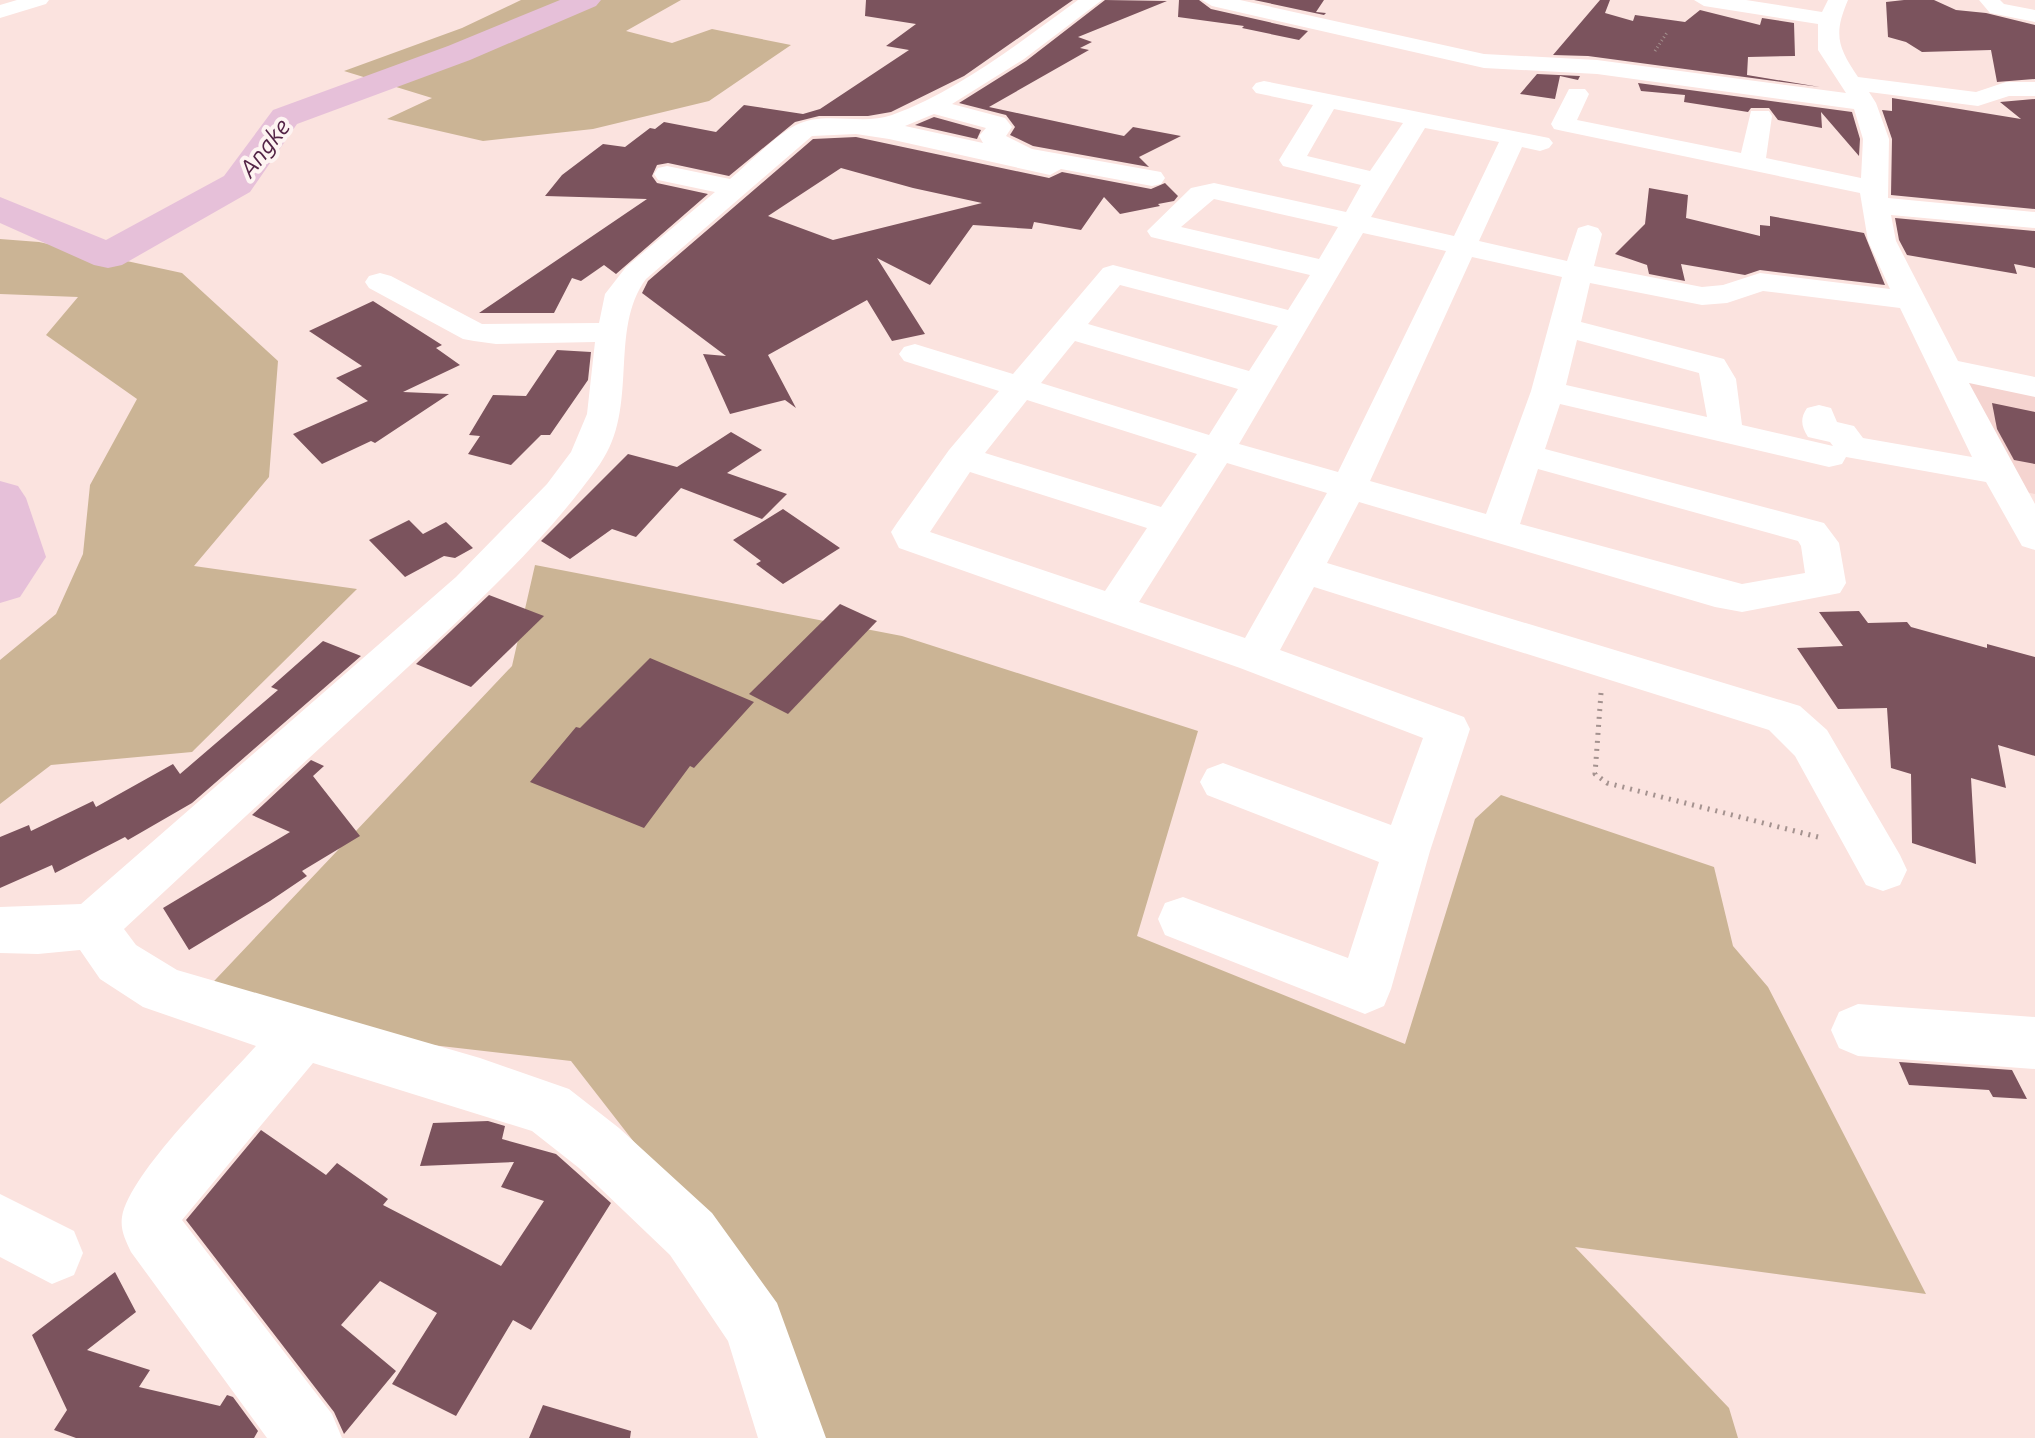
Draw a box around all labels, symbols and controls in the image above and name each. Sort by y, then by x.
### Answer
water label: Angke [233,113,295,183]

